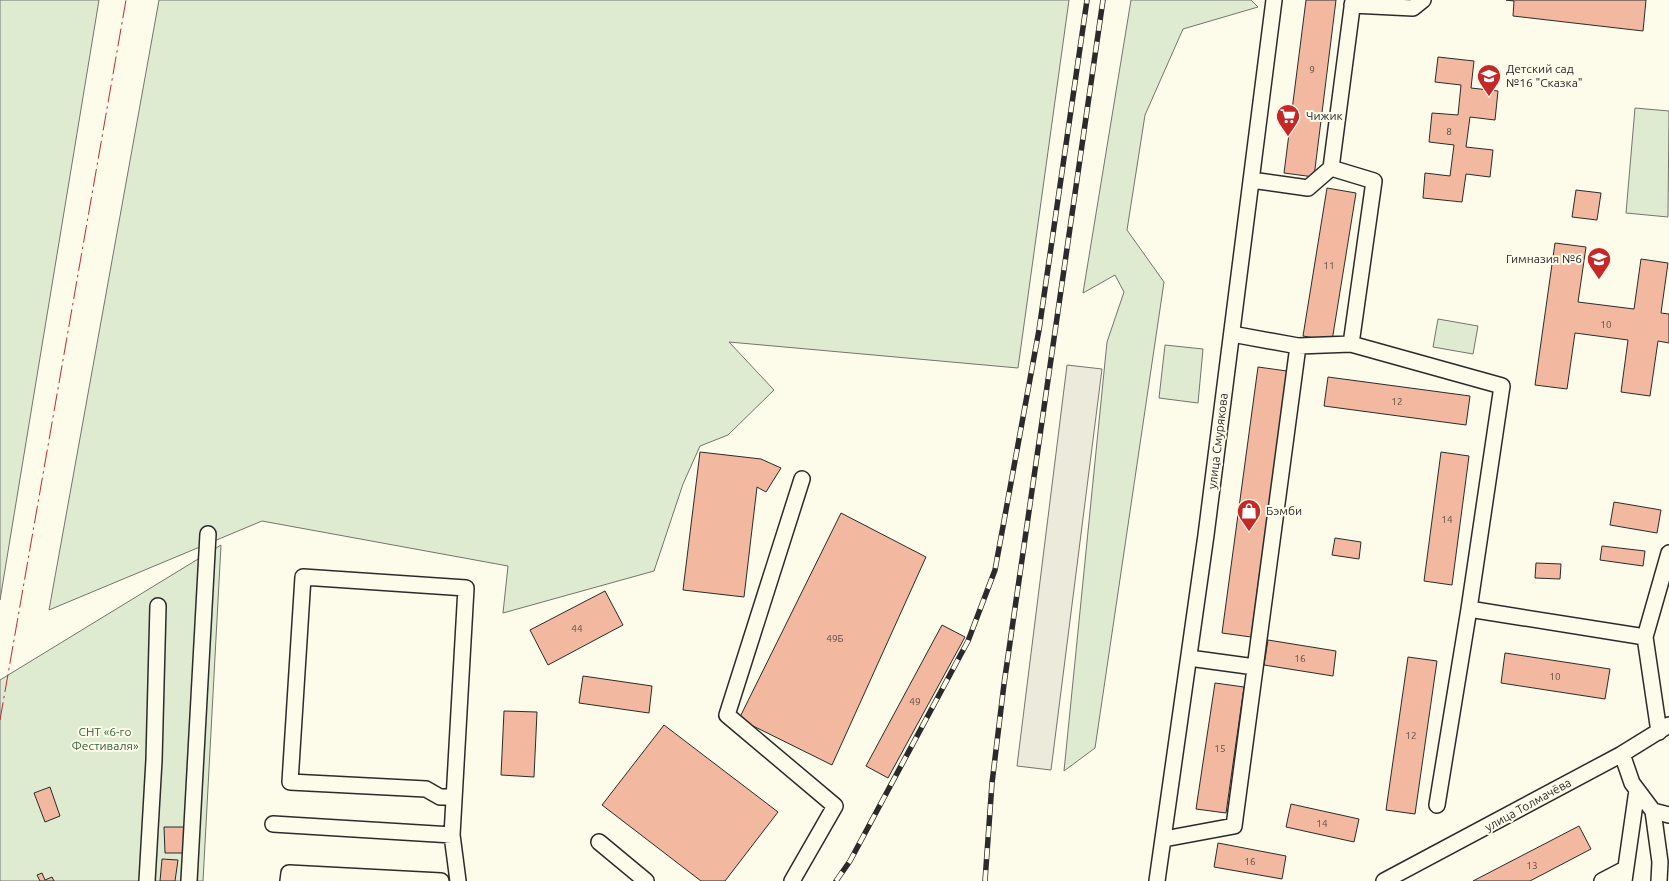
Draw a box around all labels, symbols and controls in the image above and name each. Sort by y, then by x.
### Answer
place label: Детский сад №16 "Сказка" [1506,62,1583,89]
school or university icon: Детский сад №16 "Сказка" [1476,63,1502,97]
house number: 9 [1309,64,1315,75]
supermarket icon: Чижик [1275,103,1301,137]
place label: Чижик [1306,109,1343,122]
house number: 8 [1446,126,1452,137]
school or university icon: Гимназия №6 [1586,246,1612,280]
place label: Гимназия №6 [1506,252,1582,265]
house number: 11 [1323,260,1335,271]
house number: 10 [1600,319,1612,330]
street label: улица Смурякова [1205,392,1230,490]
house number: 12 [1391,396,1403,407]
shop icon: Бэмби [1236,498,1262,532]
place label: Бэмби [1266,504,1302,517]
house number: 14 [1441,514,1453,525]
house number: 44 [571,623,583,634]
house number: 49Б [826,633,844,644]
house number: 16 [1294,653,1306,664]
house number: 10 [1549,671,1561,682]
house number: 49 [909,696,921,707]
park label: СНТ «6-го Фестиваля» [71,725,139,752]
house number: 12 [1405,730,1417,741]
house number: 15 [1214,743,1226,754]
street label: улица Толмачёва [1482,776,1573,834]
house number: 14 [1316,818,1328,829]
house number: 16 [1244,856,1256,867]
house number: 13 [1526,860,1538,871]

